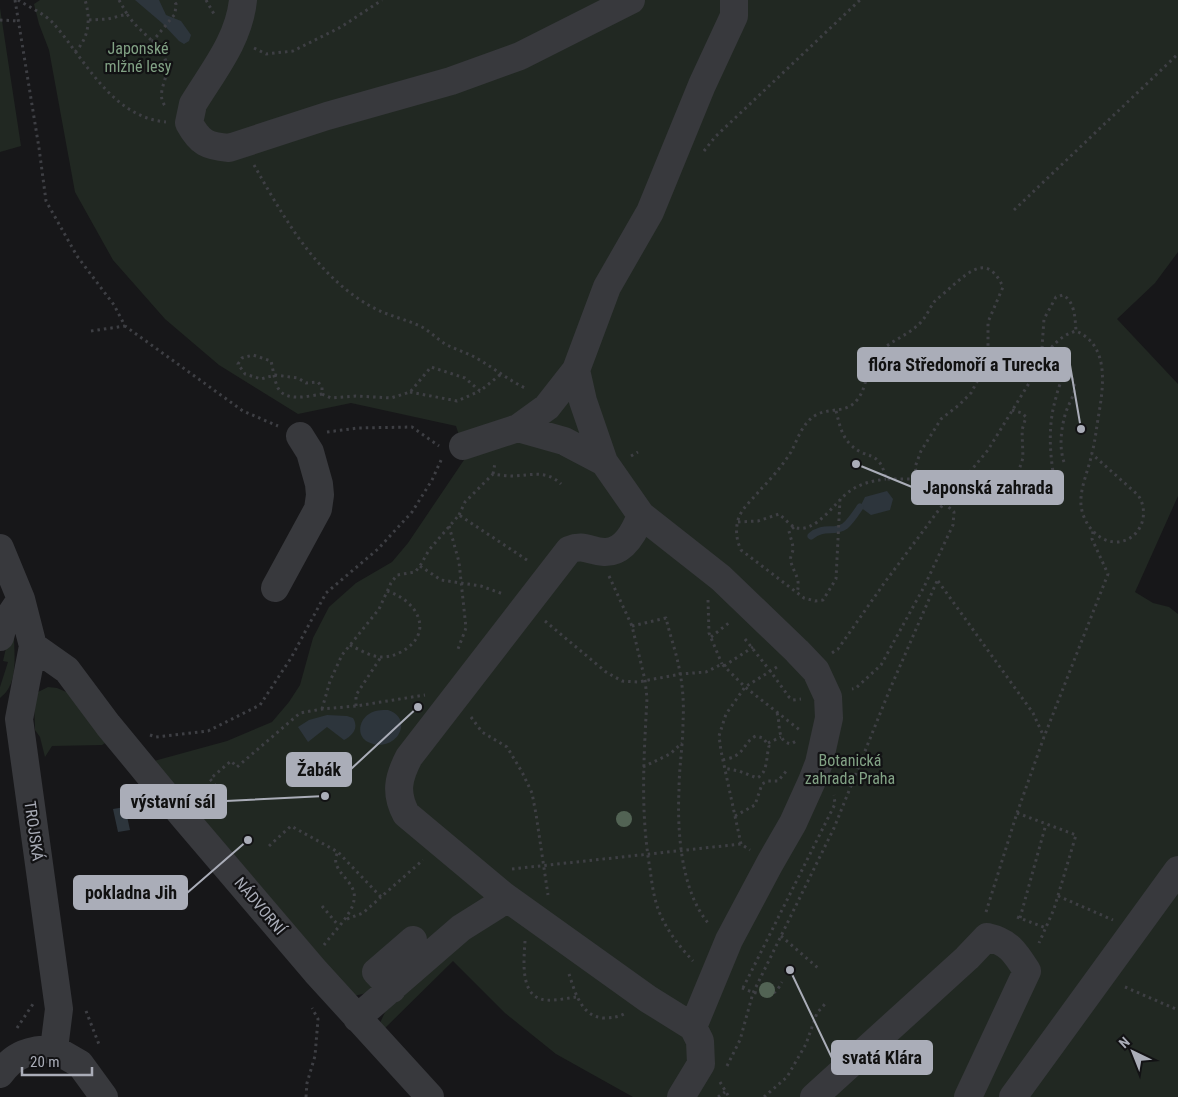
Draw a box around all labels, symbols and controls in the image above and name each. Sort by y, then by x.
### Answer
park label: Japonské mlžné lesy [105,39,172,76]
callout: flóra Středomoří a Turecka [858,348,1070,381]
text: flóra Středomoří a Turecka [868,354,1060,375]
callout: Japonská zahrada [912,471,1063,504]
text: Japonská zahrada [923,477,1053,498]
park label: Botanická zahrada Praha [805,751,895,788]
callout: Žabák [287,753,351,786]
text: Žabák [297,759,341,780]
callout: výstavní sál [121,785,226,818]
text: výstavní sál [130,791,216,812]
street label: TROJSKÁ [20,800,48,862]
street label: NÁDVORNÍ [231,873,290,939]
callout: pokladna Jih [74,876,187,909]
text: pokladna Jih [85,882,177,903]
north arrow [1108,1027,1158,1077]
text: N [1116,1034,1133,1051]
callout: svatá Klára [832,1041,932,1074]
scale bar [22,1044,92,1076]
text: svatá Klára [842,1047,922,1068]
text: 20 m [30,1053,60,1071]

